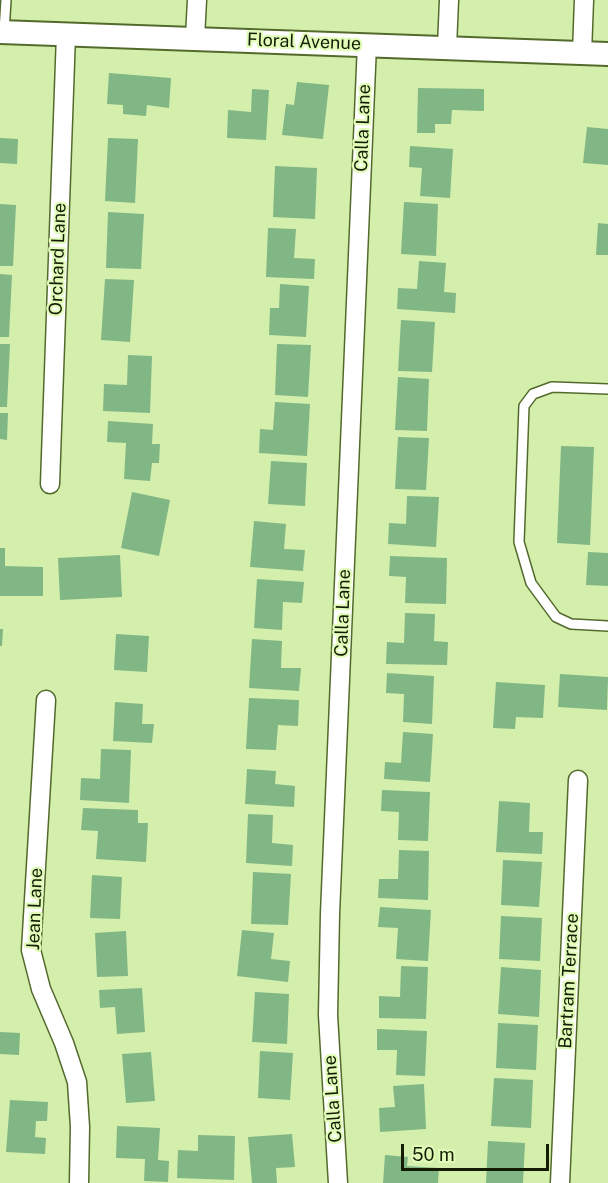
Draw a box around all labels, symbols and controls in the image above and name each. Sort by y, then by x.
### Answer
street label: Floral Avenue [247,29,361,55]
street label: Calla Lane [351,84,375,172]
street label: Orchard Lane [45,202,71,316]
street label: Calla Lane [331,569,355,657]
street label: Jean Lane [23,867,47,951]
street label: Bartram Terrace [555,913,583,1049]
street label: Calla Lane [319,1054,347,1144]
scale bar [404,1132,552,1170]
text: 50 m [412,1144,455,1165]

